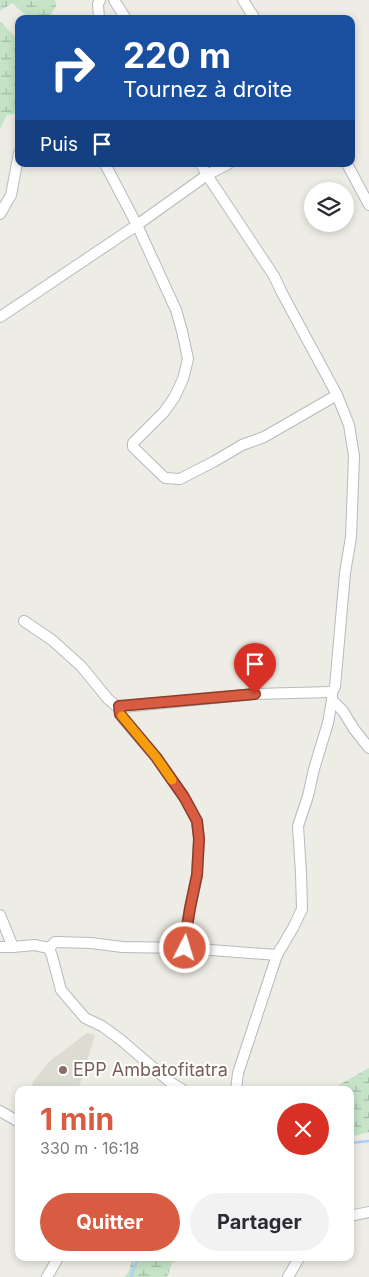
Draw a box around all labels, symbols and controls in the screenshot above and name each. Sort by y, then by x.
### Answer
text: 220 m [123,34,231,76]
icon: right [40,35,105,100]
text: Tournez à droite [123,76,292,102]
icon: arrive [88,130,116,158]
text: Puis [40,133,78,156]
map controls [304,182,354,232]
button: layers [304,182,354,232]
pin [234,643,276,694]
icon: arrive [241,650,269,678]
position arrow [158,921,210,973]
place label: EPP Ambatofitatra [73,1059,228,1080]
marker: EPP Ambatofitatra [57,1064,69,1076]
text: 1 min [40,1101,114,1137]
button: close [277,1103,329,1155]
text: 330 m · 16:18 [40,1138,139,1158]
button: Quitter [40,1193,180,1251]
button: Partager [190,1193,329,1251]

